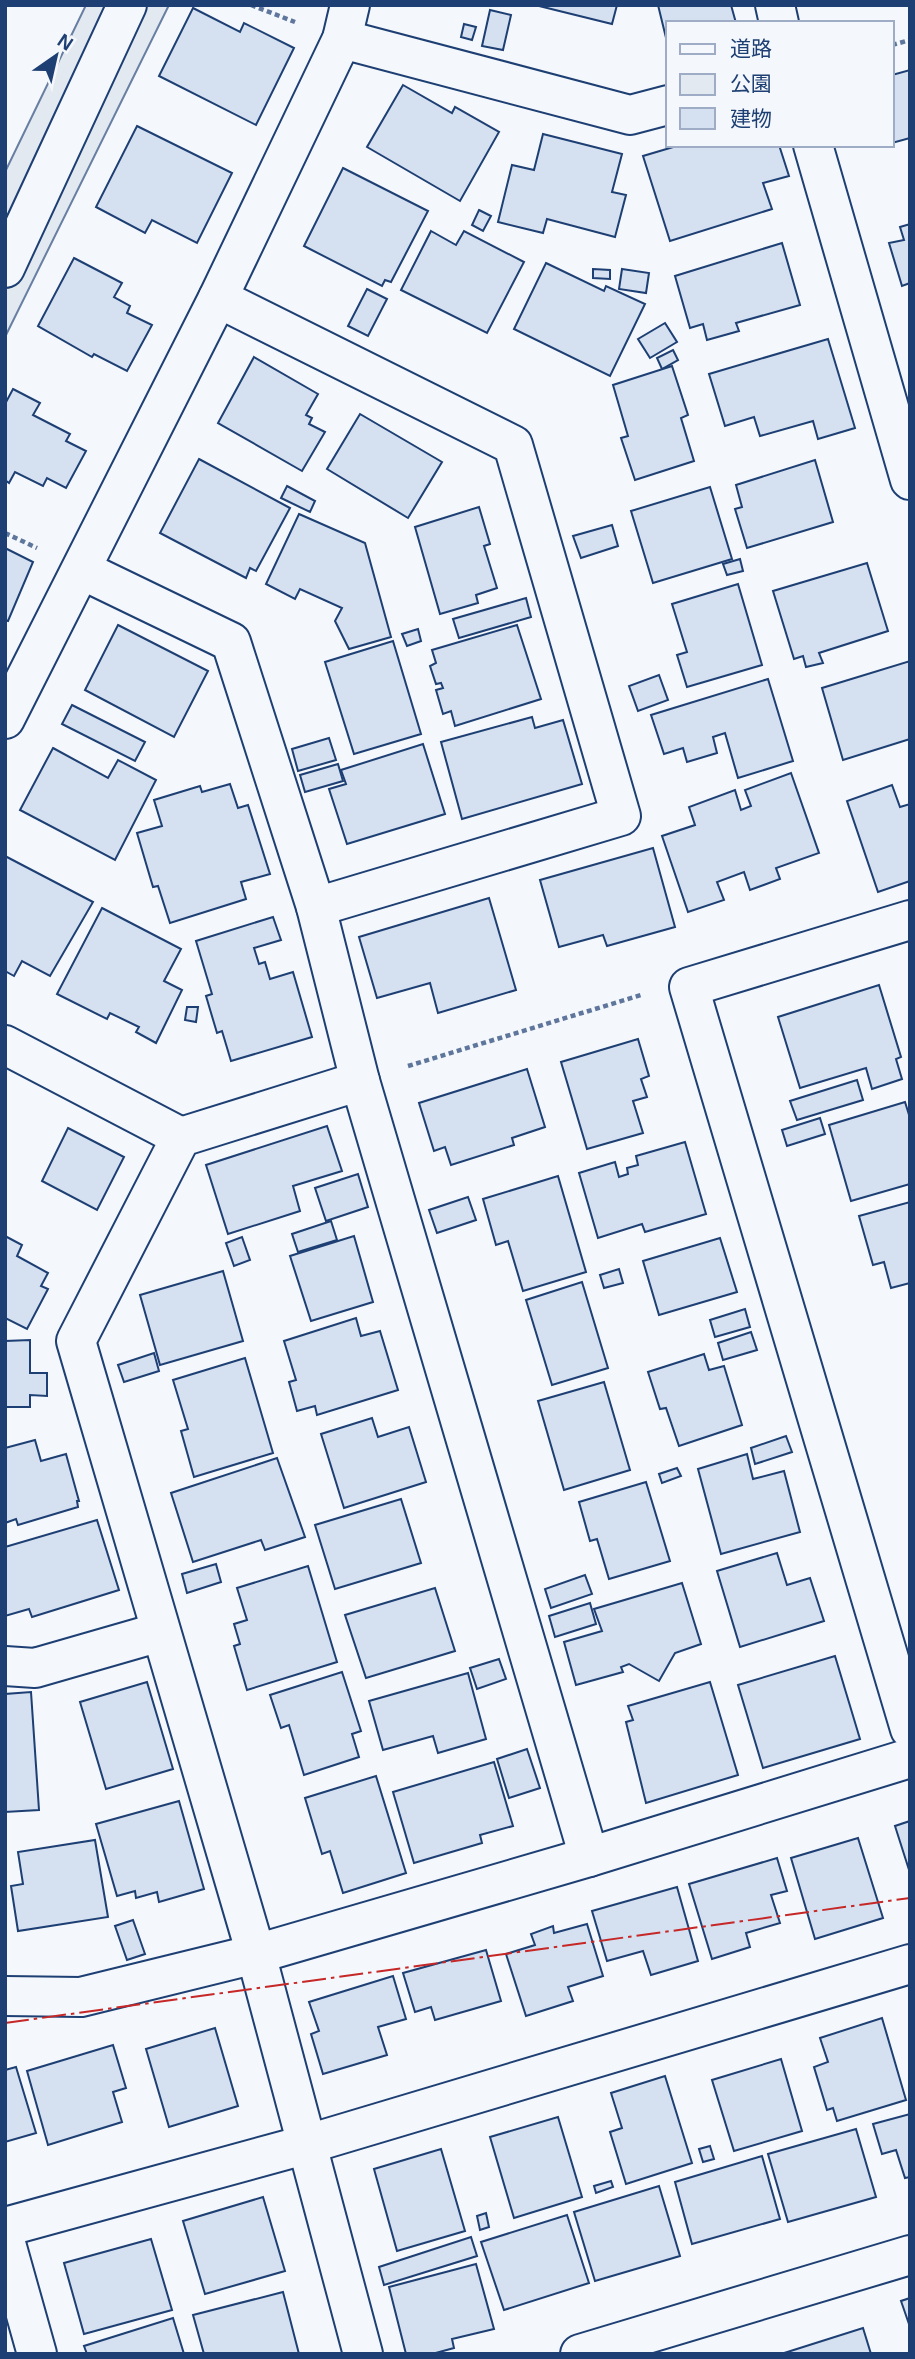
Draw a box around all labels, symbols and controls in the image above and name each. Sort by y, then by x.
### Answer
north arrow [21,21,91,91]
legend [666,21,894,147]
text: N [54,30,77,55]
text: 道路 [730,37,772,60]
text: 公園 [730,72,772,95]
text: 建物 [730,107,772,130]

